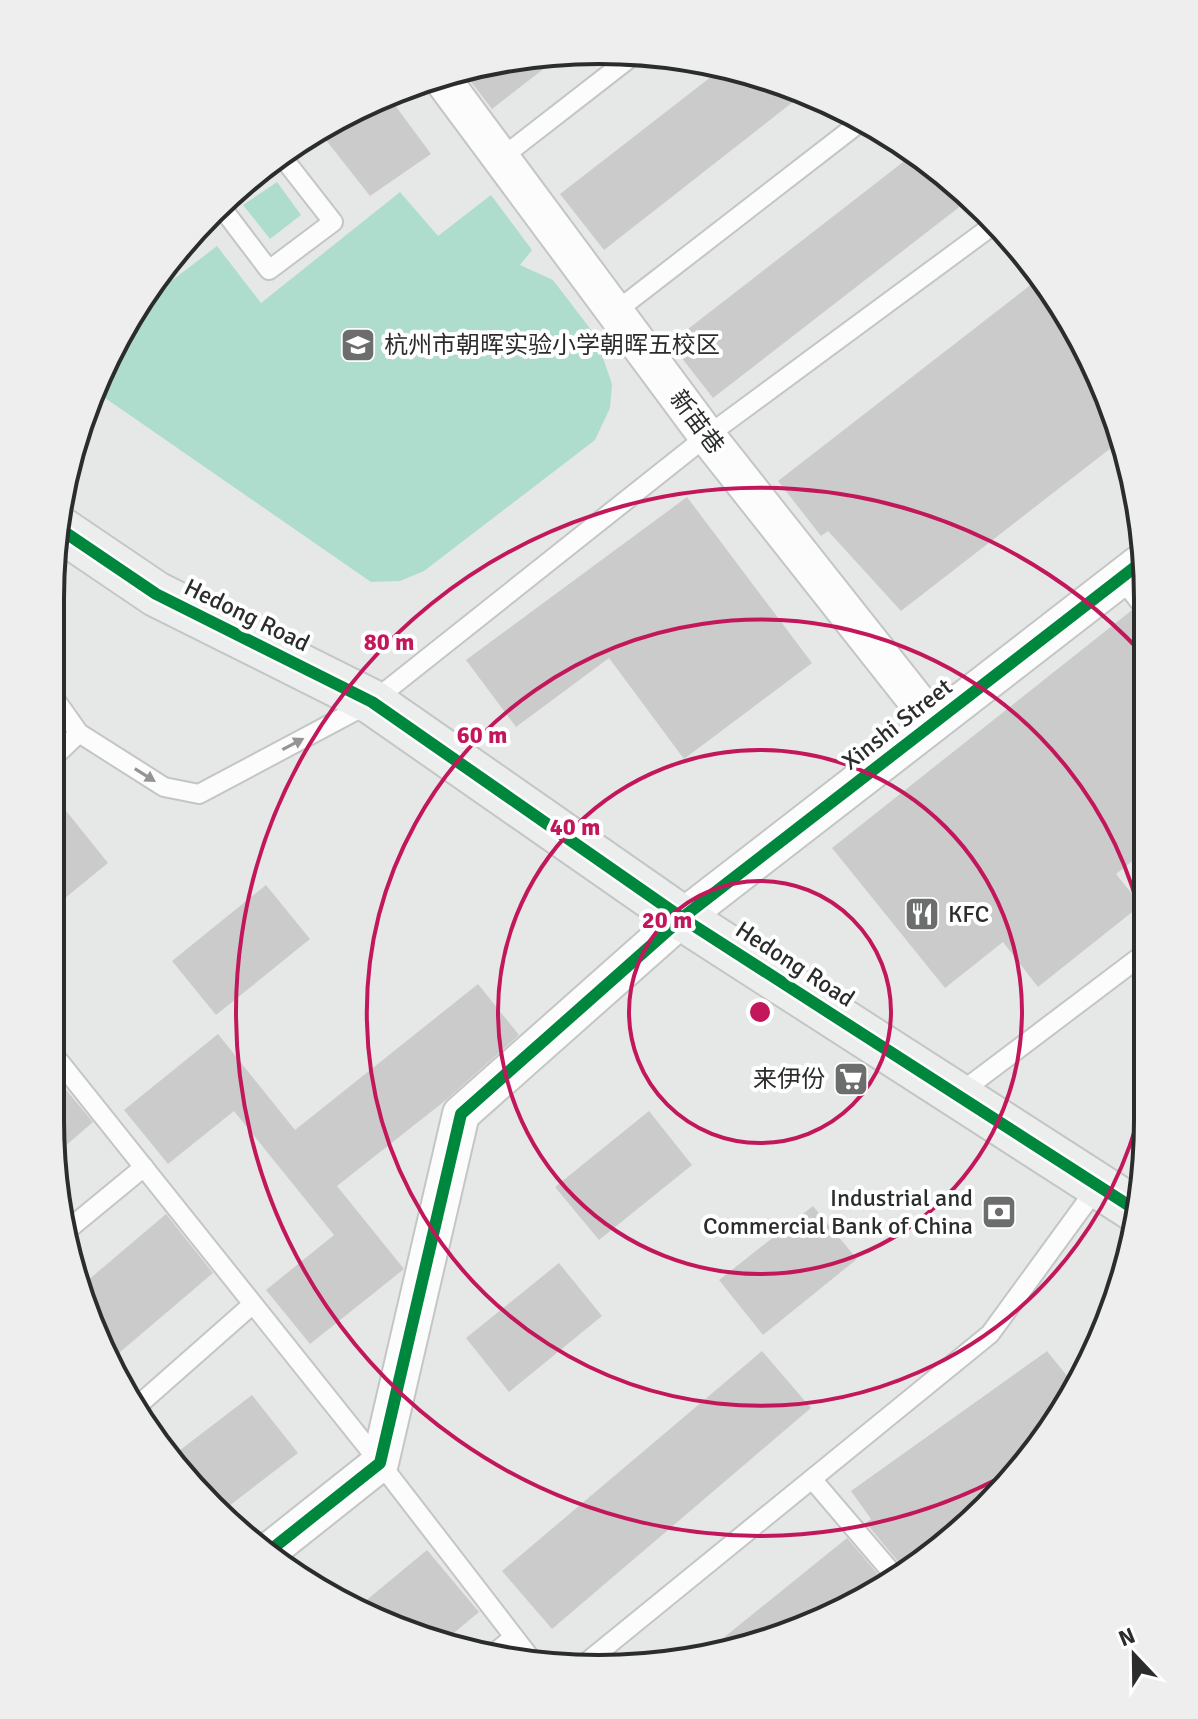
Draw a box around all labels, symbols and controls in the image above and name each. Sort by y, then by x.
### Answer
school or university icon: 杭州市朝晖实验小学朝晖五校区 [339,326,377,364]
place label: 杭州市朝晖实验小学朝晖五校区 [384,330,720,360]
street label: 新苗巷 [663,384,731,460]
street label: Hedong Road [179,572,315,658]
text: 80 m [364,627,414,657]
street label: Xinshi Street [836,672,958,776]
text: 60 m [457,720,507,750]
one-way arrow [281,737,304,750]
one-way arrow [134,768,156,782]
text: 40 m [550,812,600,842]
restaurant icon: KFC [903,895,941,933]
place label: KFC [948,899,989,929]
text: 20 m [642,905,692,935]
street label: Hedong Road [730,914,860,1014]
centre of rings [746,998,774,1026]
supermarket icon: 来伊份 [832,1060,870,1098]
place label: 来伊份 [753,1064,825,1094]
place label: Industrial and Commercial Bank of China [703,1183,973,1241]
bank icon: Industrial and Commercial Bank of China [980,1193,1018,1231]
north arrow [1094,1615,1174,1695]
text: N [1115,1622,1139,1652]

